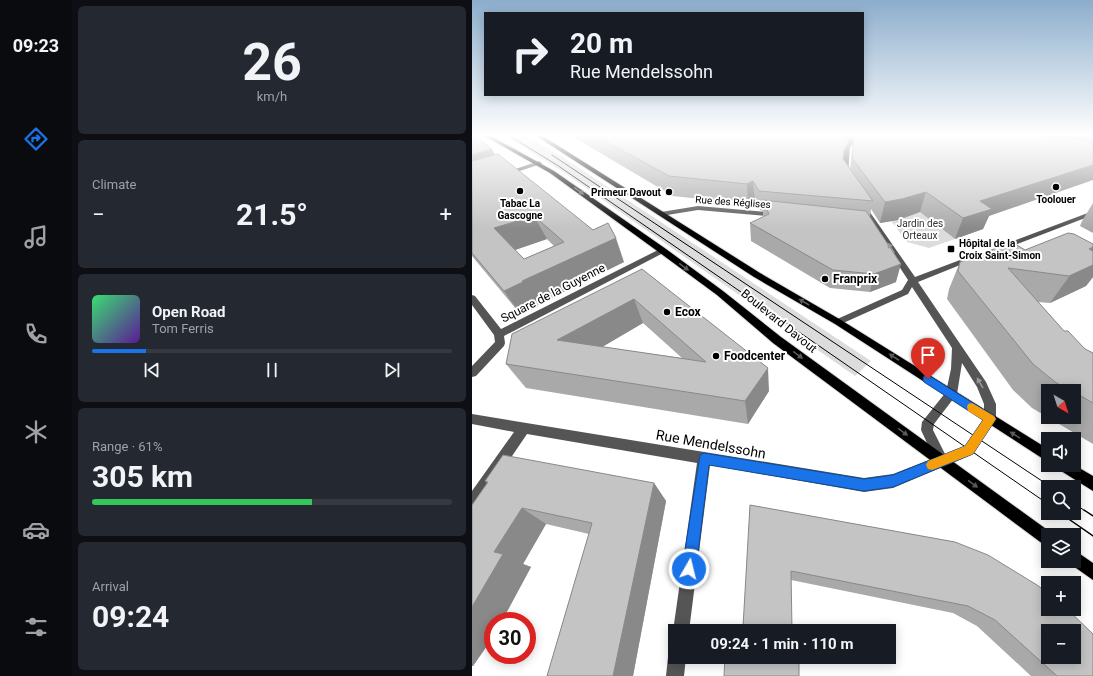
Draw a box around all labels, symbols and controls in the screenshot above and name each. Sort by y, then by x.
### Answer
text: 20 m [570,27,633,60]
icon: right [504,28,556,80]
text: 26 [242,32,302,93]
text: 09:23 [13,35,59,56]
text: Rue Mendelssohn [570,61,713,82]
text: km/h [257,89,287,104]
icon: directions [22,125,50,153]
text: Climate [92,177,136,192]
marker: Toolouer [1051,182,1061,192]
marker: Tabac La Gascogne [515,186,525,196]
one-way arrow [573,187,584,195]
place label: Primeur Davout [591,187,662,198]
marker: Primeur Davout [664,187,674,197]
street label: Rue des Réglises [695,194,771,210]
place label: Toolouer [1036,194,1076,205]
text: 21.5° [236,197,308,232]
place label: Tabac La Gascogne [498,198,543,221]
text: − [92,202,105,227]
text: + [440,202,452,227]
park label: Jardin des Orteaux [897,218,943,241]
icon: music [22,223,50,251]
place label: Hôpital de la Croix Saint-Simon [959,238,1041,261]
one-way arrow [887,242,894,254]
marker: Hôpital de la Croix Saint-Simon [946,244,956,254]
street label: Square de la Guyenne [498,261,608,325]
one-way arrow [679,263,690,271]
place label: Franprix [833,272,878,286]
marker: Franprix [820,274,830,284]
street label: Boulevard Davout [738,286,820,356]
one-way arrow [798,299,810,306]
text: Open Road [152,303,226,321]
place label: Ecox [675,305,702,319]
marker: Ecox [662,307,672,317]
icon: phone [22,320,50,348]
text: Tom Ferris [152,321,214,336]
pin [911,338,945,379]
icon: arrive [917,344,939,366]
place label: Foodcenter [724,349,786,363]
marker: Foodcenter [711,351,721,361]
one-way arrow [792,351,803,360]
one-way arrow [888,354,899,361]
icon: previous [141,359,163,381]
icon: pause [261,359,283,381]
icon: next [381,359,403,381]
one-way arrow [976,377,983,388]
north arrow [1041,384,1081,424]
map controls [1041,384,1081,664]
icon: climate [22,418,50,446]
street label: Rue Mendelssohn [655,426,767,462]
one-way arrow [897,428,908,437]
one-way arrow [1010,431,1020,439]
button: sound [1041,432,1081,472]
text: Range · 61% [92,439,162,454]
text: 305 km [92,459,193,494]
one-way arrow [968,480,978,488]
button: search [1041,480,1081,520]
icon: car [22,516,50,544]
button: layers [1041,528,1081,568]
position arrow [668,548,710,590]
button: + [1041,576,1081,616]
text: Arrival [92,579,129,594]
text: 09:24 [92,599,169,634]
speed limit sign: 30 [484,612,536,664]
icon: filters [22,613,50,641]
button: − [1041,624,1081,664]
text: 09:24 · 1 min · 110 m [711,635,853,653]

